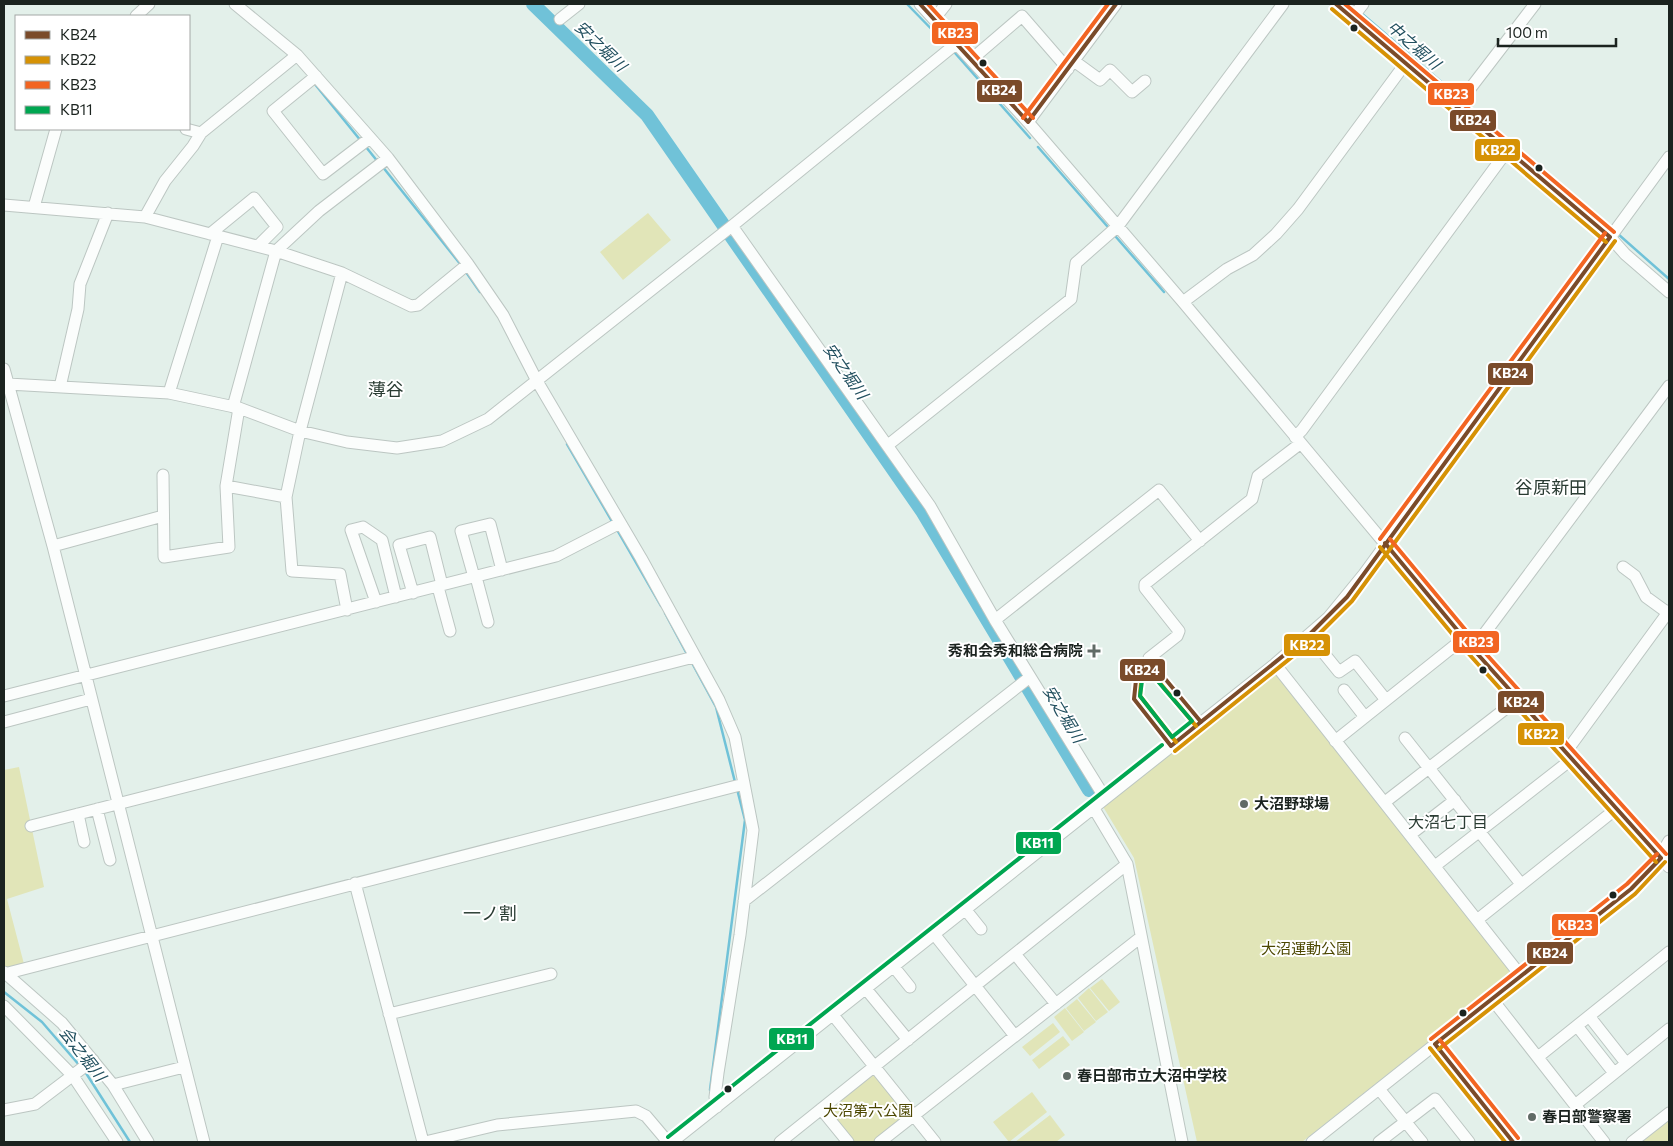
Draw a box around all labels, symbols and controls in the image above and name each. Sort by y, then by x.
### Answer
legend [15,15,190,130]
scale bar [1498,15,1616,47]
water label: 中之堀川 [1384,16,1446,74]
water label: 安之堀川 [572,17,632,76]
line badge: KB23 [931,21,979,45]
unlabelled marker [1349,23,1359,33]
text: 100 m [1506,23,1548,41]
text: KB23 [937,24,973,41]
text: KB24 [60,25,97,43]
text: KB22 [60,50,96,68]
unlabelled marker [978,58,988,68]
text: KB23 [60,75,97,93]
line badge: KB24 [976,79,1023,103]
text: KB24 [981,81,1017,98]
line badge: KB23 [1427,82,1475,106]
text: KB23 [1433,85,1469,102]
text: KB11 [60,100,93,118]
line badge: KB24 [1449,109,1497,132]
text: KB24 [1455,111,1491,128]
line badge: KB22 [1474,138,1521,162]
text: KB22 [1481,141,1516,158]
unlabelled marker [1534,163,1544,173]
water label: 安之堀川 [820,339,874,404]
line badge: KB24 [1487,362,1534,386]
text: KB24 [1492,364,1528,381]
district label: 薄谷 [368,378,404,400]
district label: 谷原新田 [1515,476,1587,498]
line badge: KB23 [1452,630,1500,654]
line badge: KB22 [1283,633,1331,657]
text: KB23 [1458,633,1494,650]
text: KB22 [1290,636,1325,653]
place label: 秀和会秀和総合病院 [948,641,1083,659]
marker: 秀和会秀和総合病院 [1087,644,1101,658]
line badge: KB24 [1119,658,1166,682]
text: KB24 [1124,661,1160,678]
unlabelled marker [1478,665,1488,675]
water label: 安之堀川 [1040,681,1090,748]
unlabelled marker [1172,688,1182,698]
line badge: KB24 [1497,690,1545,714]
text: KB24 [1503,693,1539,710]
line badge: KB22 [1517,722,1565,746]
text: KB22 [1524,725,1559,742]
place label: 大沼野球場 [1254,794,1329,812]
marker: 大沼野球場 [1238,798,1250,810]
district label: 大沼七丁目 [1408,812,1488,831]
line badge: KB11 [1015,831,1062,855]
text: KB11 [1022,834,1054,851]
unlabelled marker [1608,890,1618,900]
district label: 一ノ割 [463,902,517,924]
line badge: KB23 [1551,913,1599,937]
text: KB23 [1557,916,1593,933]
park label: 大沼運動公園 [1261,939,1351,957]
line badge: KB24 [1526,941,1574,965]
text: KB24 [1532,944,1568,961]
unlabelled marker [1458,1008,1468,1018]
water label: 会之堀川 [56,1023,112,1086]
line badge: KB11 [768,1027,815,1051]
text: KB11 [776,1030,808,1047]
place label: 春日部市立大沼中学校 [1077,1066,1227,1084]
marker: 春日部市立大沼中学校 [1061,1070,1073,1082]
unlabelled marker [723,1084,733,1094]
park label: 大沼第六公園 [823,1101,913,1119]
place label: 春日部警察署 [1542,1107,1632,1125]
marker: 春日部警察署 [1526,1111,1538,1123]

